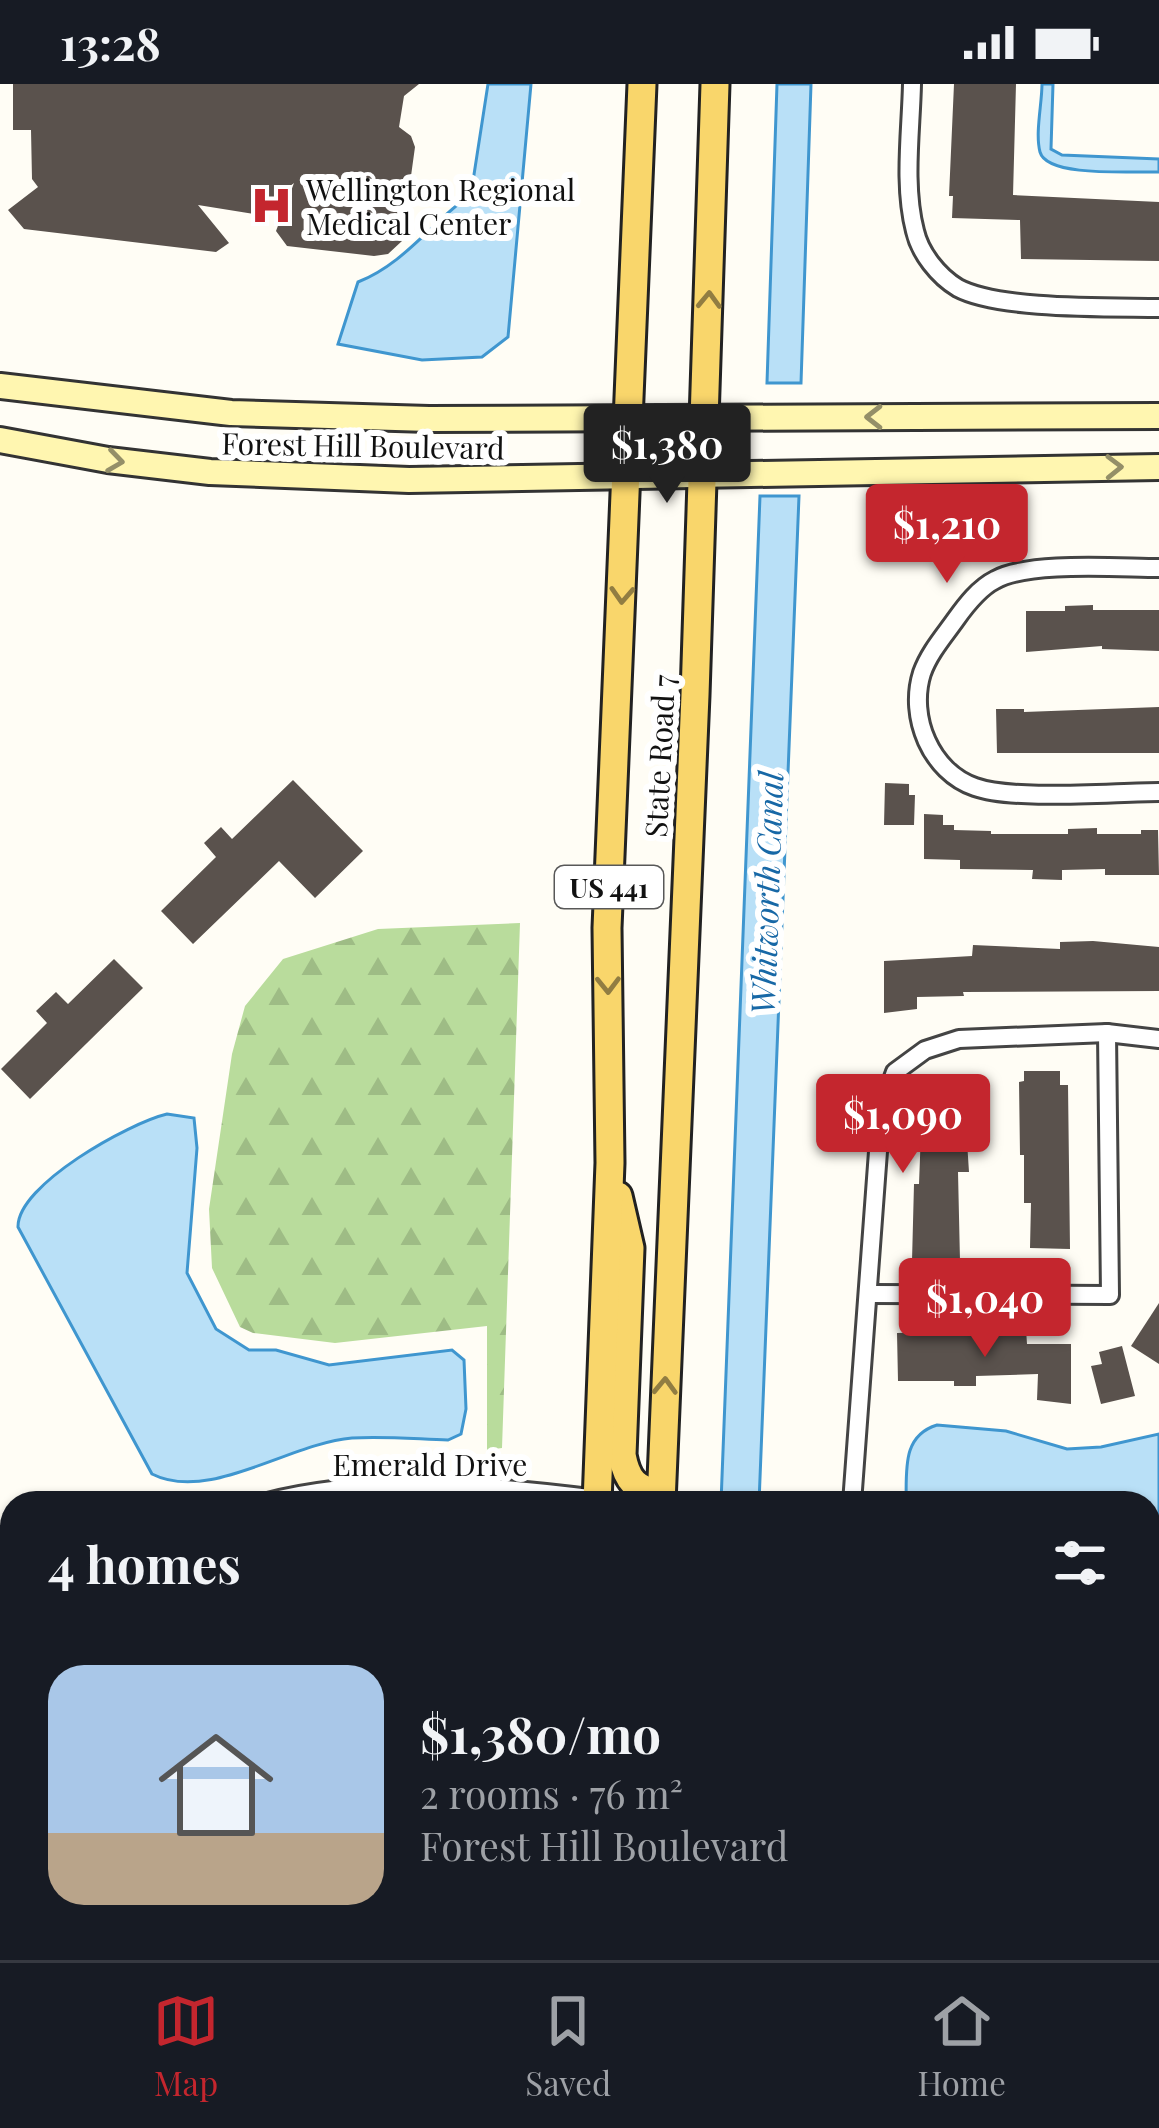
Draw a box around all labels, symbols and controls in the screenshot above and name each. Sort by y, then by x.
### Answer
text: 13:28 [60,12,161,72]
place label: Wellington Regional Medical Center [305,169,575,243]
hospital icon: Wellington Regional Medical Center [249,183,295,229]
one-way arrow [695,290,721,309]
pin: $1,380 [569,404,765,506]
one-way arrow [864,404,882,430]
text: $1,380 [611,417,723,469]
street label: Forest Hill Boulevard [221,423,505,467]
one-way arrow [105,447,125,473]
one-way arrow [1105,455,1124,481]
pin: $1,210 [849,484,1045,586]
text: $1,210 [893,497,1001,549]
one-way arrow [609,586,635,605]
street label: State Road 7 [635,674,683,838]
water label: Whitworth Canal [739,769,791,1015]
road number: US 441 [555,866,663,908]
one-way arrow [595,977,621,995]
pin: $1,090 [805,1074,1001,1176]
text: $1,090 [843,1087,963,1139]
pin: $1,040 [887,1258,1083,1360]
text: $1,040 [926,1271,1044,1323]
one-way arrow [652,1376,678,1395]
street label: Emerald Drive [333,1444,527,1484]
text: 4 homes [48,1529,241,1597]
icon: filters [1047,1530,1113,1596]
text: $1,380/mo [420,1699,661,1767]
icon: home [144,1713,288,1857]
text: 2 rooms · 76 m² [420,1767,683,1819]
text: Forest Hill Boulevard [420,1819,788,1871]
tab: Map [153,1988,219,2104]
tab: Saved [525,1988,611,2104]
tab: Home [917,1988,1006,2104]

